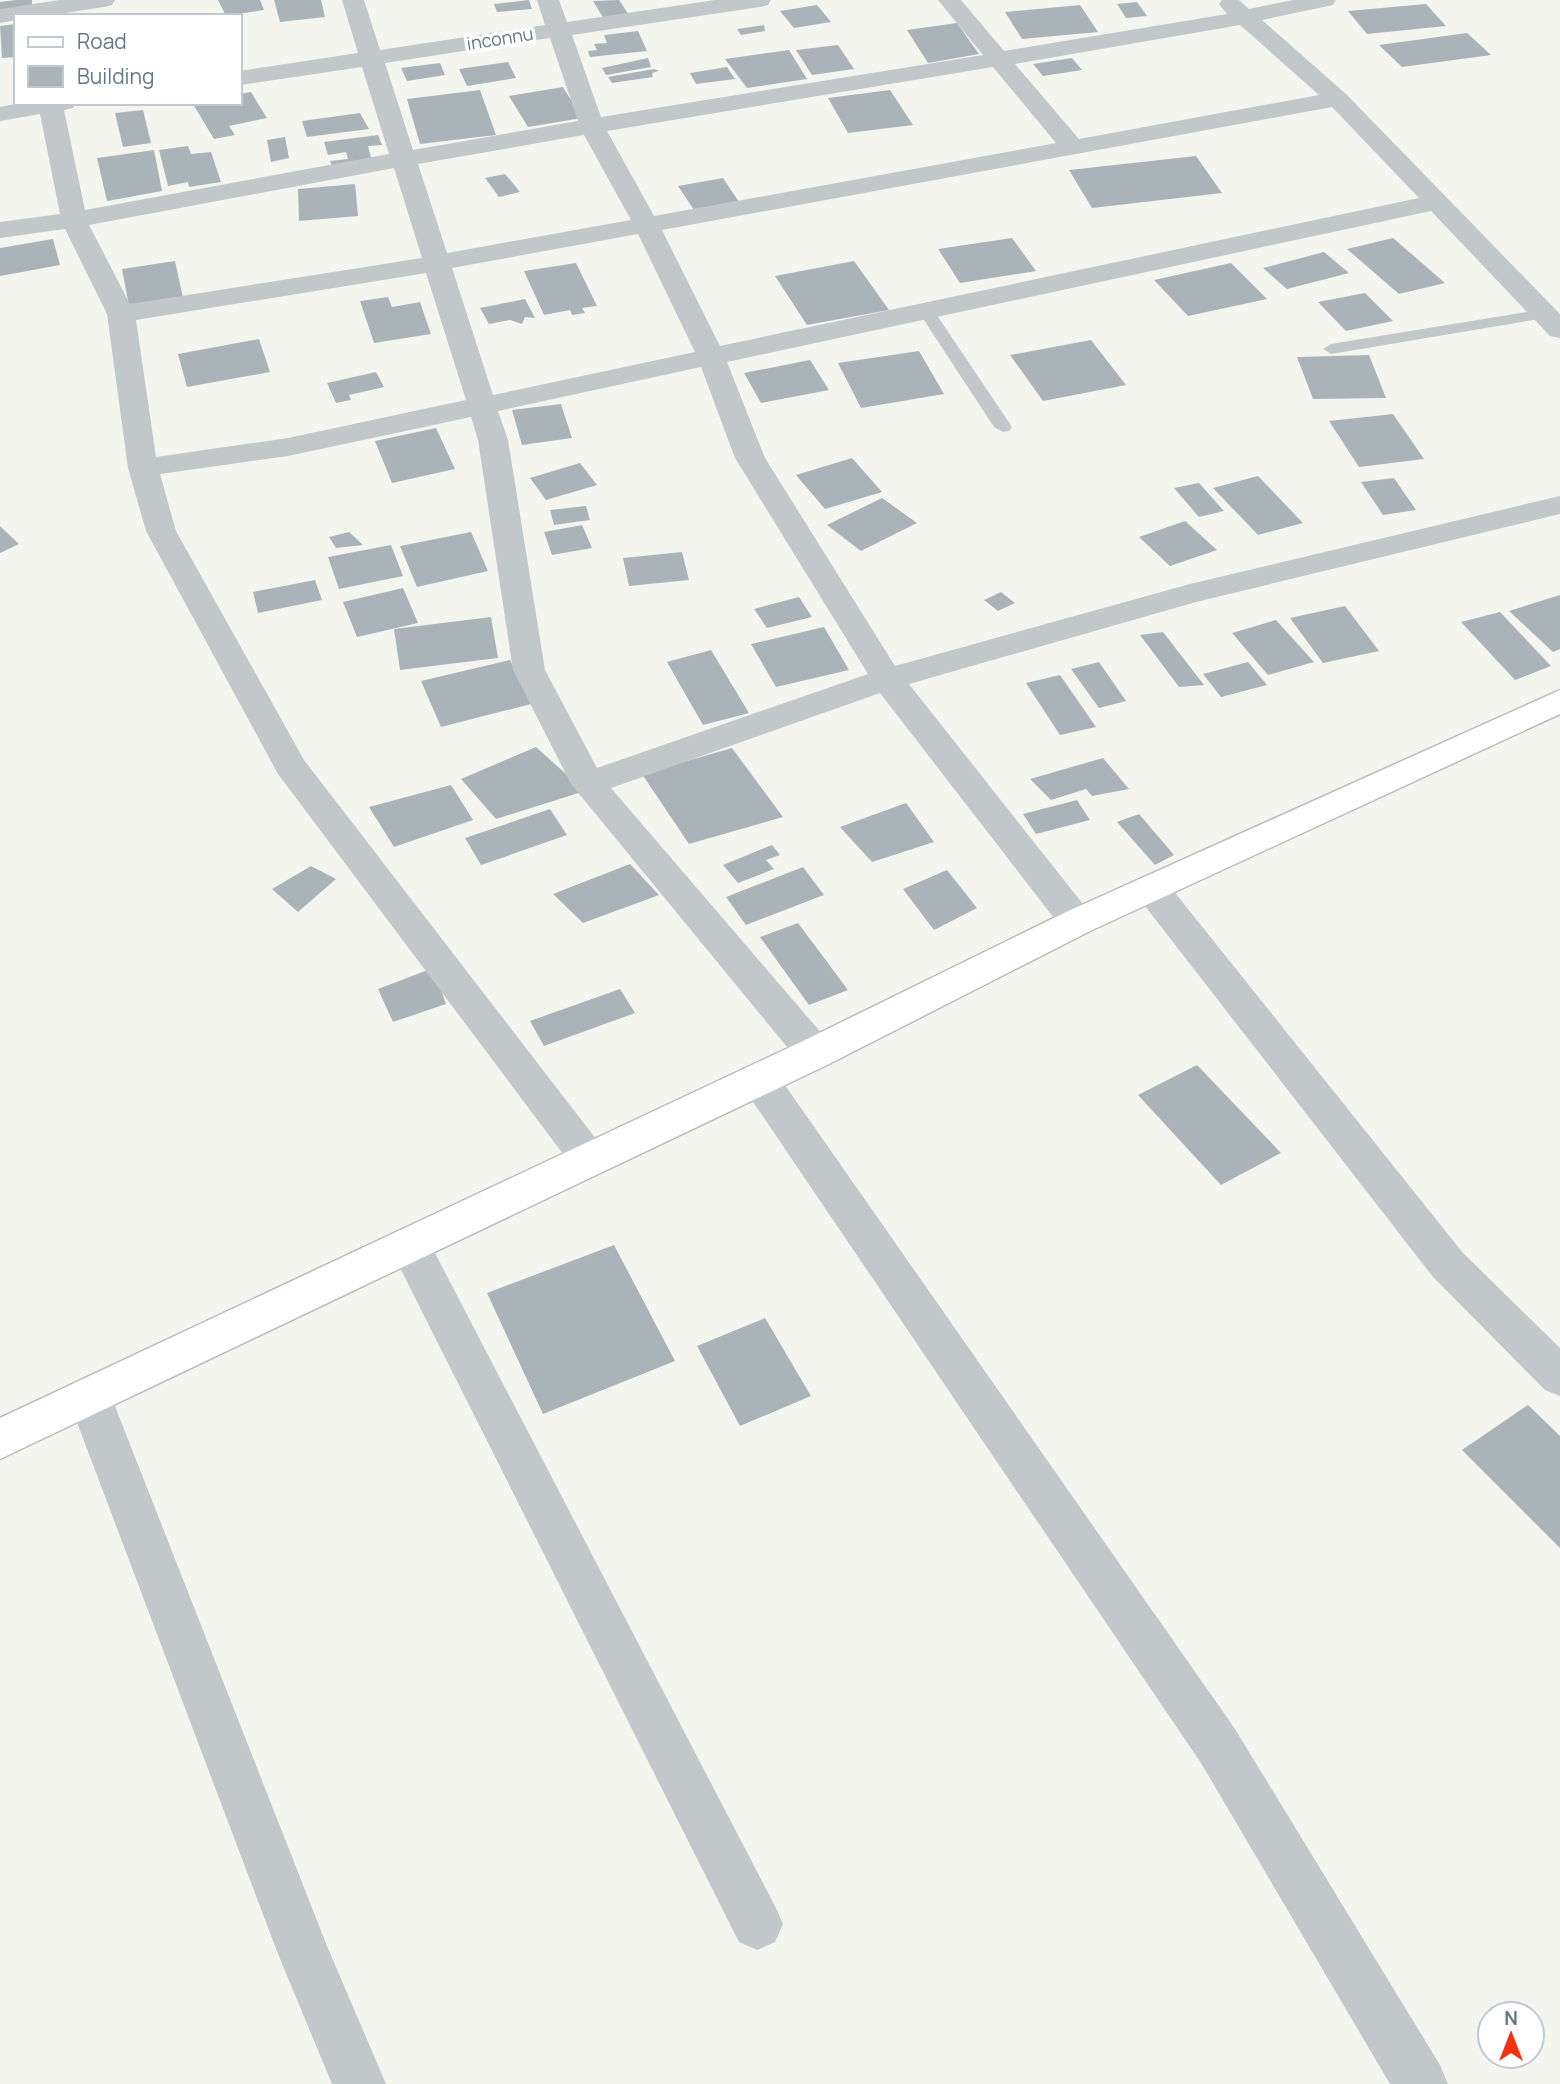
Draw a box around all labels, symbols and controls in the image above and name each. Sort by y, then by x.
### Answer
legend [14,14,242,105]
street label: inconnu [465,21,535,55]
text: Road [77,27,127,55]
text: Building [77,62,154,90]
north arrow [1476,2000,1546,2070]
text: N [1504,2005,1518,2031]

